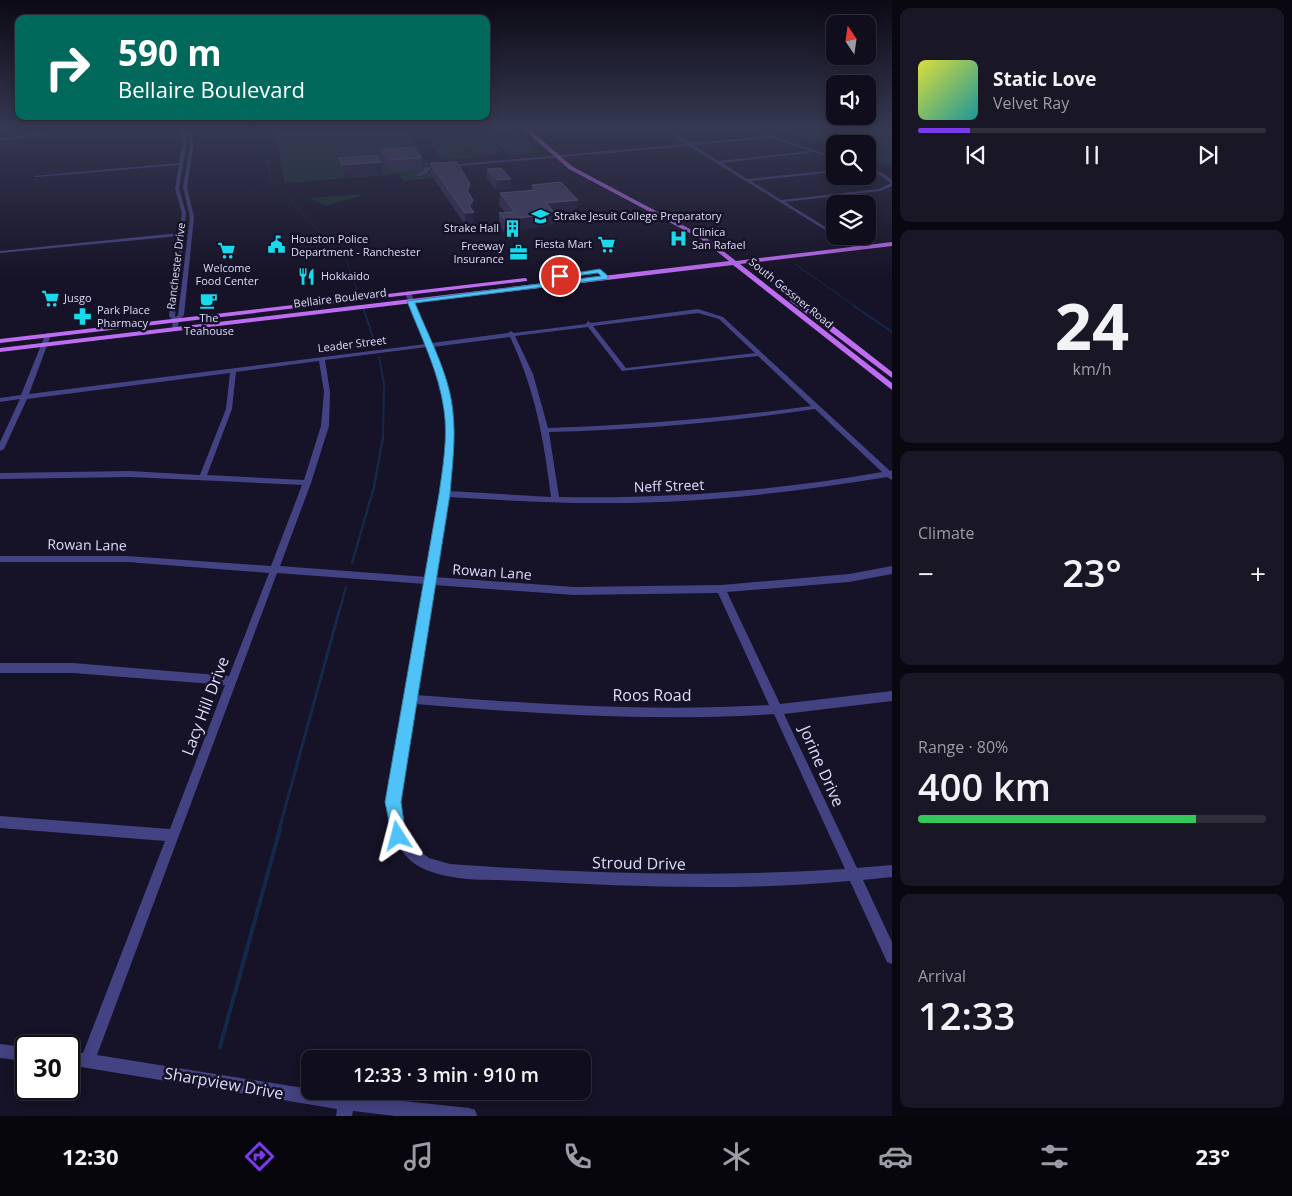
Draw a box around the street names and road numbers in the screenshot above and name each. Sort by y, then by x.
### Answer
street label: Ranchester Drive [163,222,188,310]
street label: South Gessner Road [746,254,836,331]
street label: Bellaire Boulevard [293,284,387,311]
street label: Leader Street [317,332,387,355]
street label: Neff Street [633,475,705,496]
street label: Rowan Lane [47,534,127,555]
street label: Rowan Lane [452,559,532,584]
street label: Lacy Hill Drive [176,653,234,759]
street label: Roos Road [612,684,692,706]
street label: Jorine Drive [794,720,850,810]
street label: Stroud Drive [592,851,686,875]
street label: Sharpview Drive [163,1062,285,1104]

